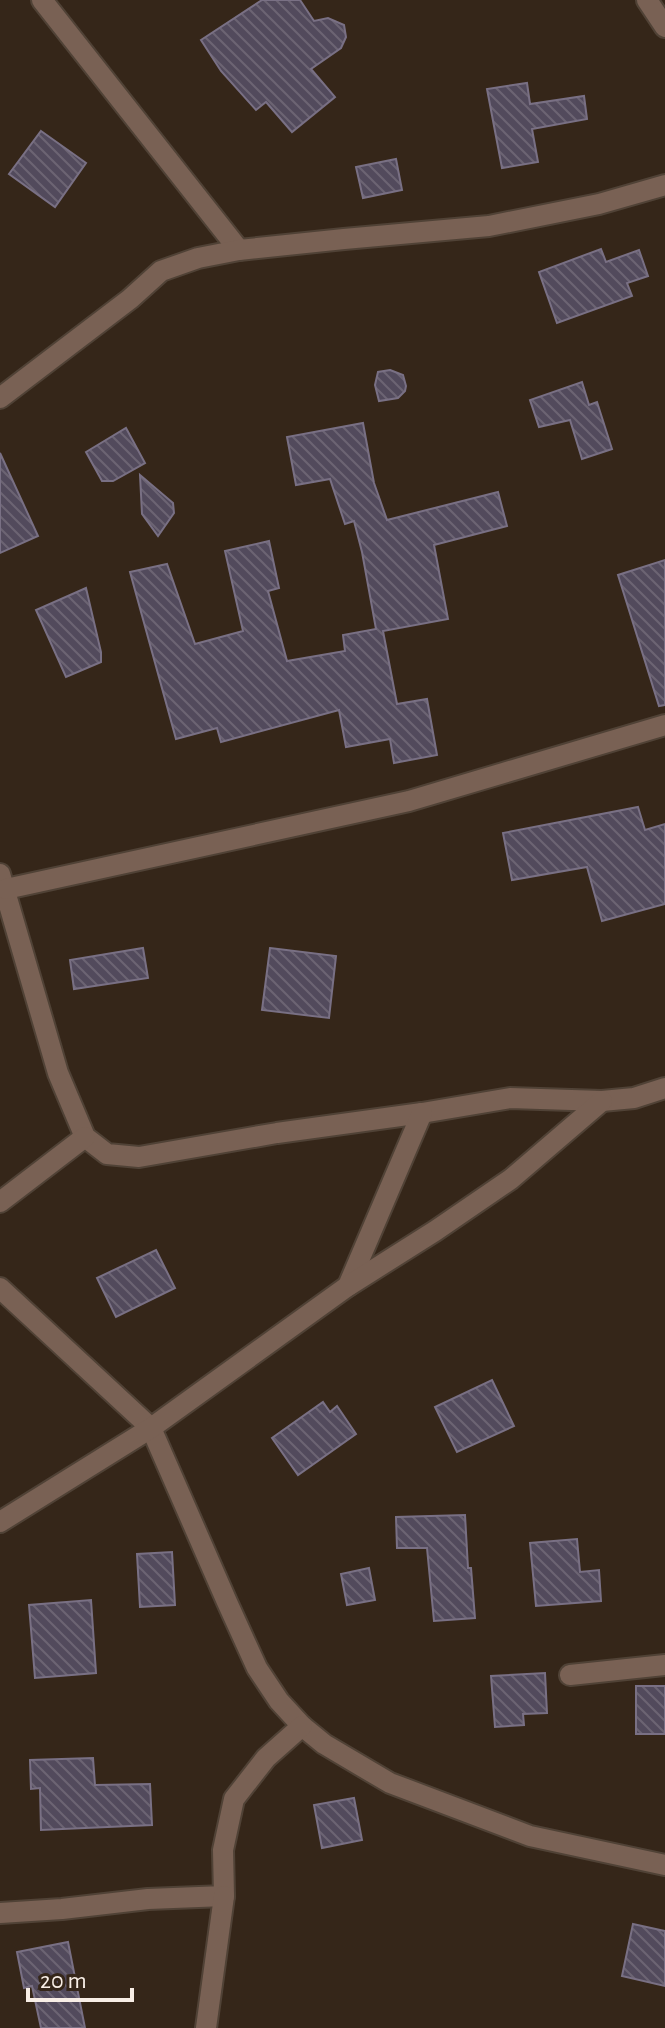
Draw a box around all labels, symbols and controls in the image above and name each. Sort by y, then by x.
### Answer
scale bar [28,1952,132,2002]
text: 20 m [40,1969,87,1993]

